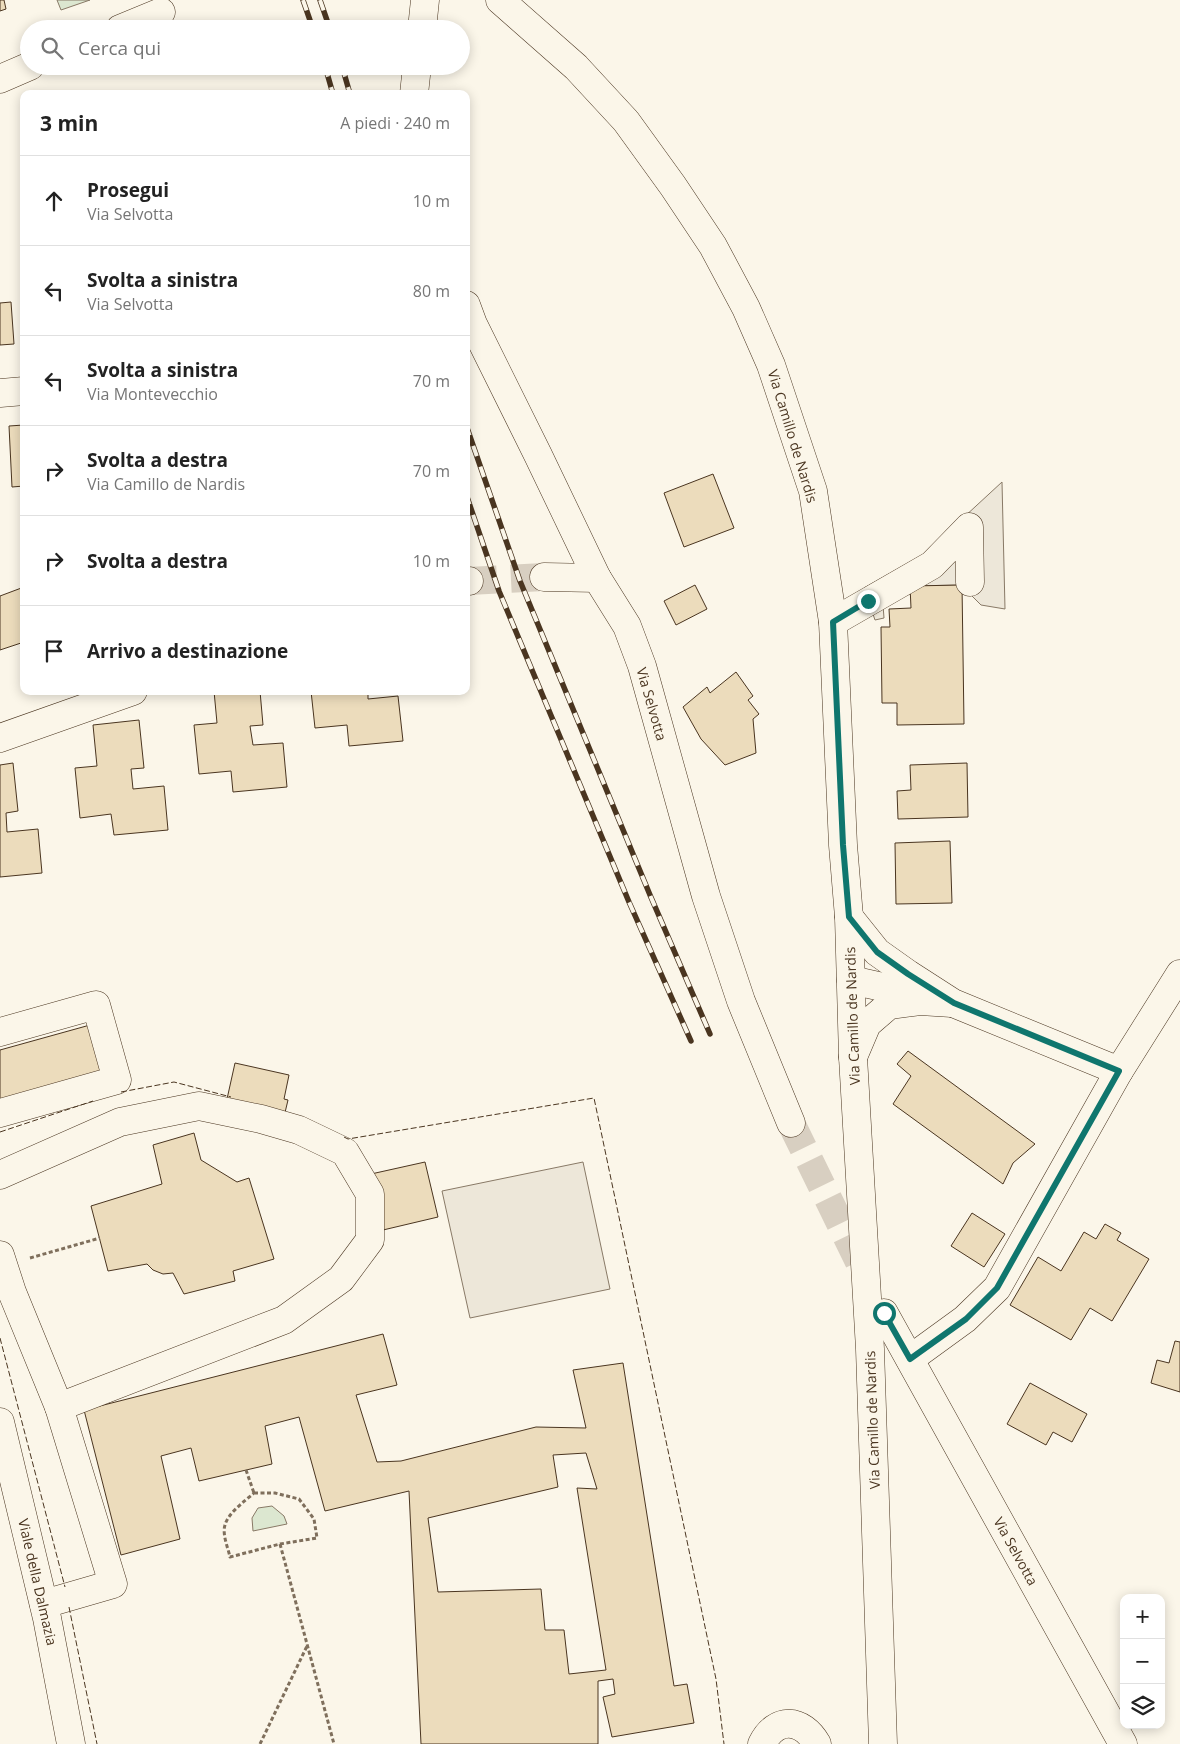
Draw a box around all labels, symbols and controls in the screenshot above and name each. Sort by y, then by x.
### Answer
search box [20,20,470,75]
icon: search [38,34,66,62]
text: Cerca qui [78,35,161,61]
text: 3 min [40,109,98,137]
text: A piedi · 240 m [340,112,450,134]
text: Prosegui [87,177,169,203]
icon: ahead [40,187,68,215]
text: 10 m [413,190,450,212]
text: Via Selvotta [87,203,173,225]
text: Svolta a sinistra [87,267,238,293]
icon: left [40,277,68,305]
text: 80 m [413,280,450,302]
text: Via Selvotta [87,293,173,315]
text: Svolta a sinistra [87,357,238,383]
icon: left [40,367,68,395]
street label: Via Camillo de Nardis [764,367,822,505]
text: 70 m [413,370,450,392]
text: Via Montevecchio [87,383,218,405]
text: Svolta a destra [87,447,228,473]
icon: right [40,457,68,485]
text: 70 m [413,460,450,482]
text: Via Camillo de Nardis [87,473,245,495]
icon: right [40,547,68,575]
text: Svolta a destra [87,548,228,574]
text: 10 m [413,550,450,572]
route end [857,590,880,613]
icon: arrive [40,637,68,665]
text: Arrivo a destinazione [87,638,288,664]
street label: Via Selvotta [632,665,672,743]
street label: Via Camillo de Nardis [840,946,864,1085]
route start [873,1302,896,1325]
street label: Via Camillo de Nardis [860,1350,884,1489]
street label: Via Selvotta [989,1513,1043,1589]
street label: Viale della Dalmazia [14,1517,62,1647]
map controls [1120,1594,1165,1729]
button: + [1120,1594,1165,1639]
button: − [1120,1639,1165,1684]
button: layers [1120,1684,1165,1729]

